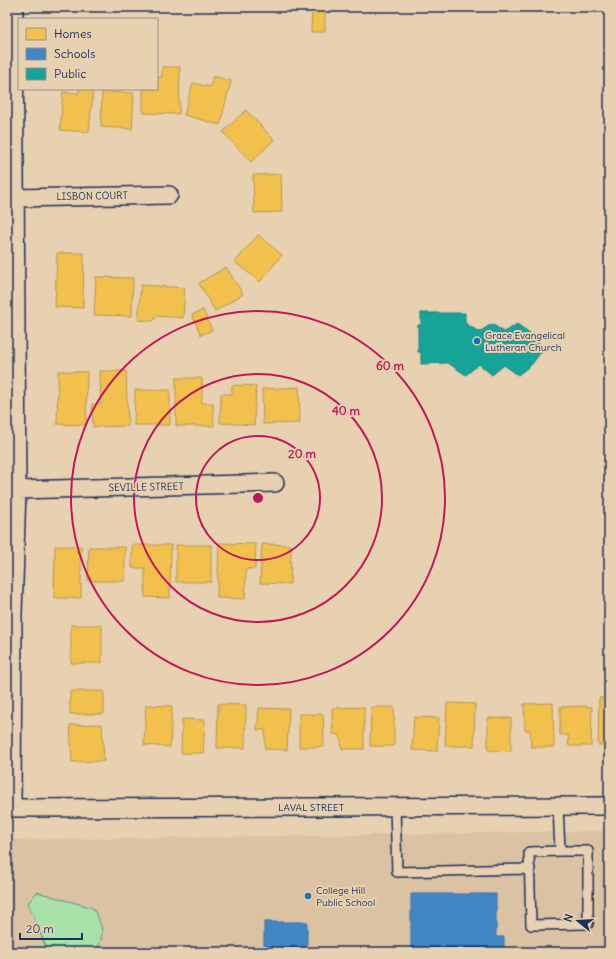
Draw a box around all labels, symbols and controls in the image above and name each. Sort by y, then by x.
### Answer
legend [18,18,158,90]
text: Homes [54,26,92,41]
text: Schools [54,46,95,61]
text: Public [54,66,86,81]
street label: LISBON COURT [56,189,128,203]
place label: Grace Evangelical Lutheran Church [485,329,565,354]
marker: Grace Evangelical Lutheran Church [472,336,482,346]
text: 60 m [376,358,405,373]
text: 40 m [332,403,361,418]
text: 20 m [288,446,316,461]
street label: SEVILLE STREET [108,480,184,494]
centre of rings [251,491,265,505]
street label: LAVAL STREET [278,801,344,814]
place label: College Hill Public School [316,884,375,909]
marker: College Hill Public School [303,891,313,901]
north arrow [558,901,598,941]
text: N [561,912,576,924]
scale bar [20,915,82,941]
text: 20 m [26,921,54,936]

